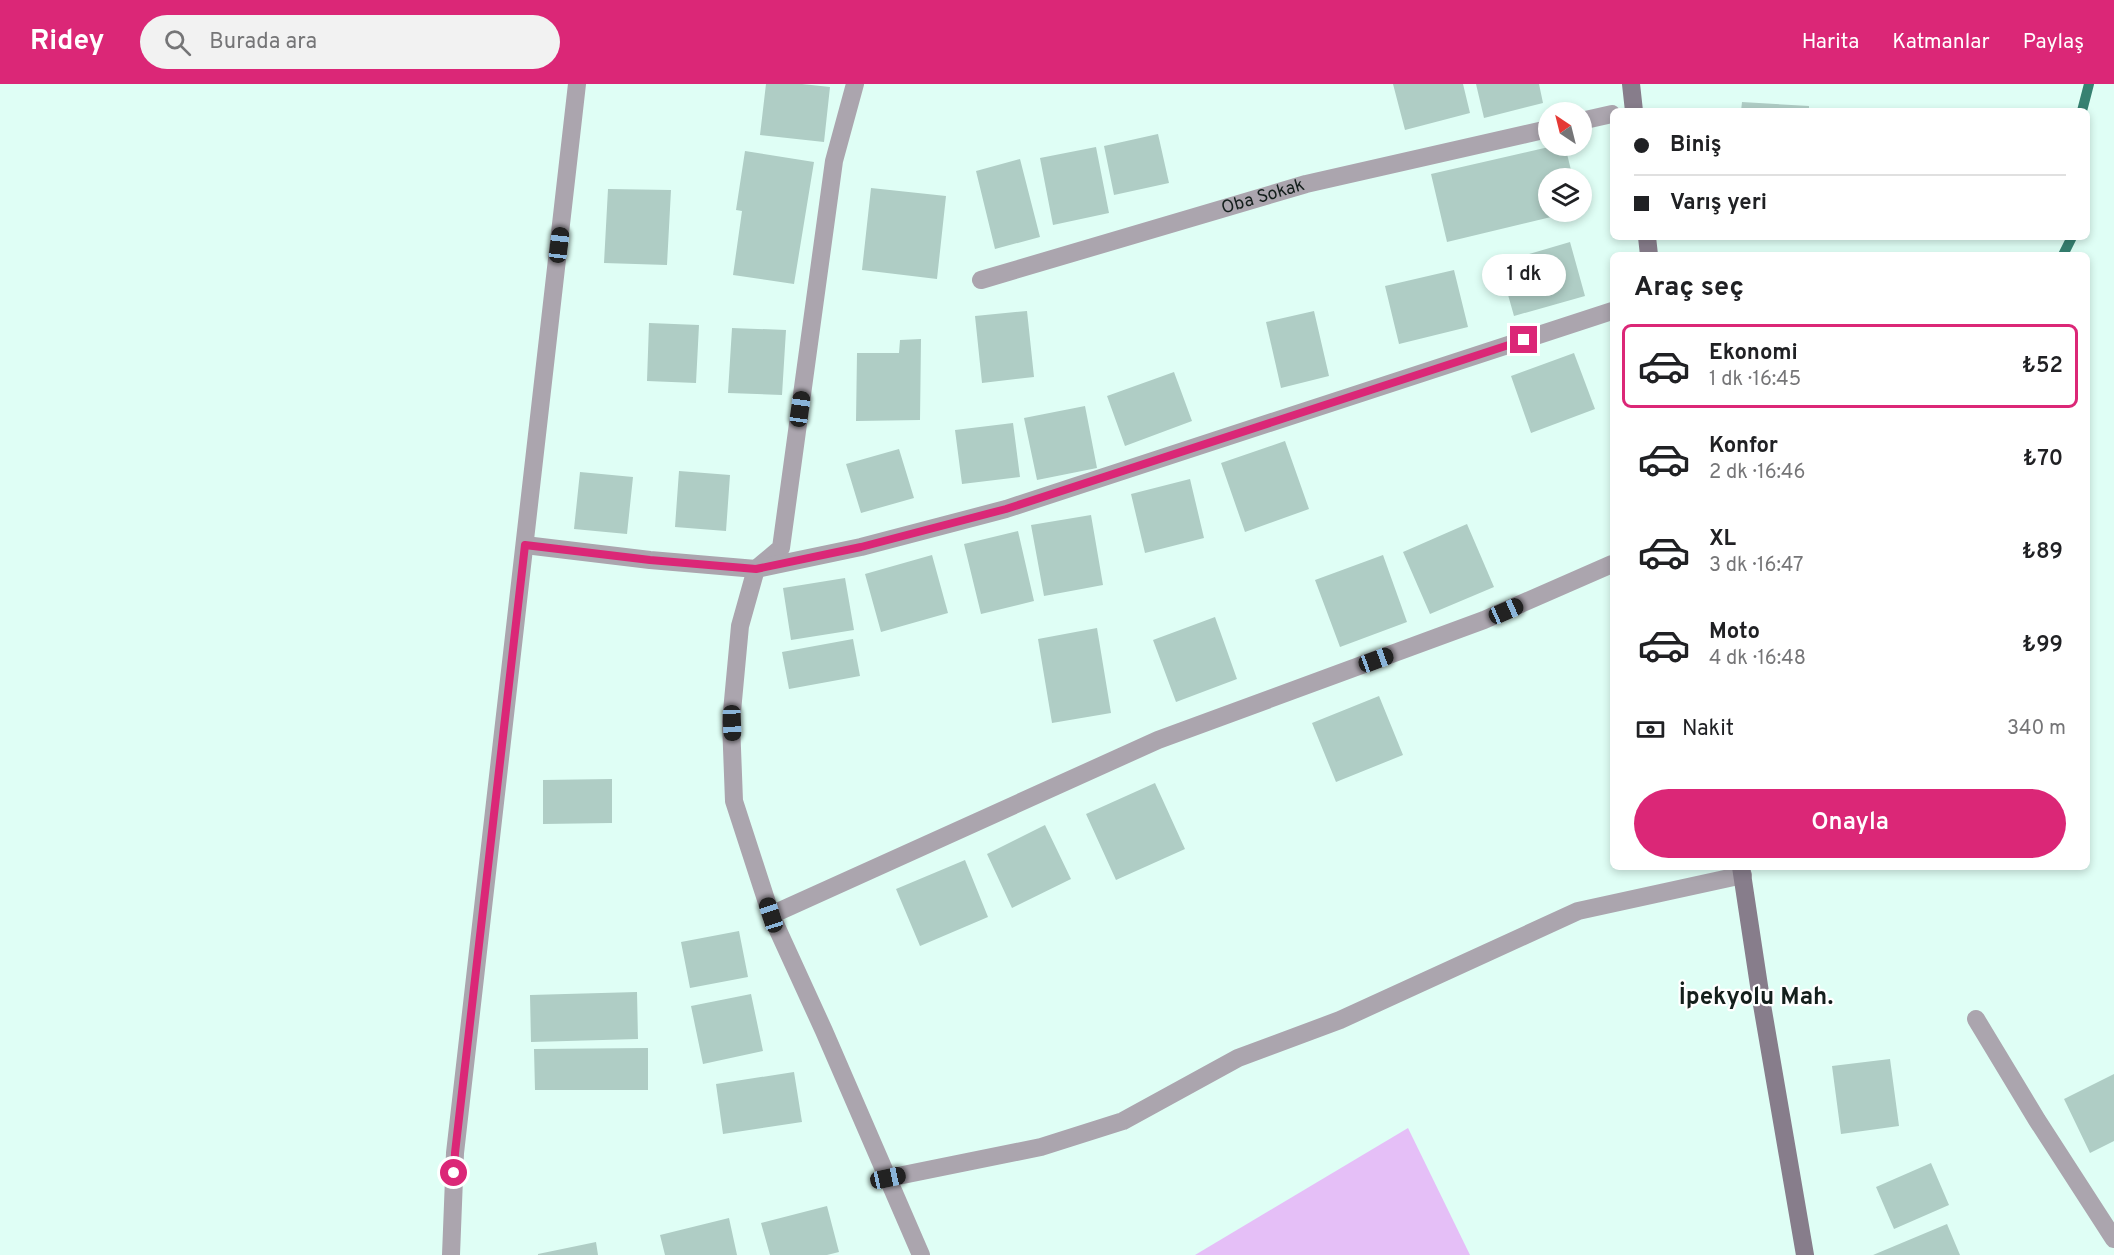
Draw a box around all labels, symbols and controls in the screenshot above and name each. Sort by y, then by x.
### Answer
search box [140,15,560,69]
text: Ridey [30,24,104,60]
icon: search [161,26,194,59]
text: Burada ara [209,29,317,56]
text: Harita [1802,29,1859,56]
text: Katmanlar [1892,29,1990,56]
text: Paylaş [2023,29,2084,56]
north arrow [1538,102,1592,156]
map controls [1538,102,1592,222]
text: Biniş [1670,132,1722,159]
button: layers [1538,168,1592,222]
street label: Oba Sokak [1219,174,1307,220]
text: Varış yeri [1670,190,1767,217]
car [548,226,570,264]
callout: 1 dk [1482,253,1566,295]
text: 1 dk [1506,262,1542,288]
text: Araç seç [1634,271,1744,305]
route end [1510,326,1537,353]
icon: car [1637,339,1691,393]
text: Ekonomi [1709,340,1798,367]
text: ₺52 [2022,353,2063,380]
text: 1 dk · 16:45 [1709,367,1801,393]
car [789,390,811,428]
icon: car [1637,432,1691,486]
text: Konfor [1709,433,1778,460]
text: ₺70 [2023,446,2063,473]
text: 2 dk · 16:46 [1709,460,1805,486]
icon: car [1637,525,1691,579]
text: XL [1709,526,1736,553]
text: ₺89 [2022,539,2063,566]
text: 3 dk · 16:47 [1709,553,1804,579]
car [1486,595,1526,627]
icon: car [1637,618,1691,672]
text: Moto [1709,619,1760,646]
text: ₺99 [2022,632,2063,659]
car [1356,645,1396,675]
text: 4 dk · 16:48 [1709,646,1806,672]
car [722,705,742,741]
icon: cash [1634,713,1667,746]
text: Nakit [1682,716,1734,743]
text: 340 m [2007,716,2066,742]
button: Onayla [1634,789,2066,858]
car [757,895,785,935]
district label: İpekyolu Mah. [1679,981,1833,1013]
route start [440,1159,467,1186]
car [869,1165,907,1191]

